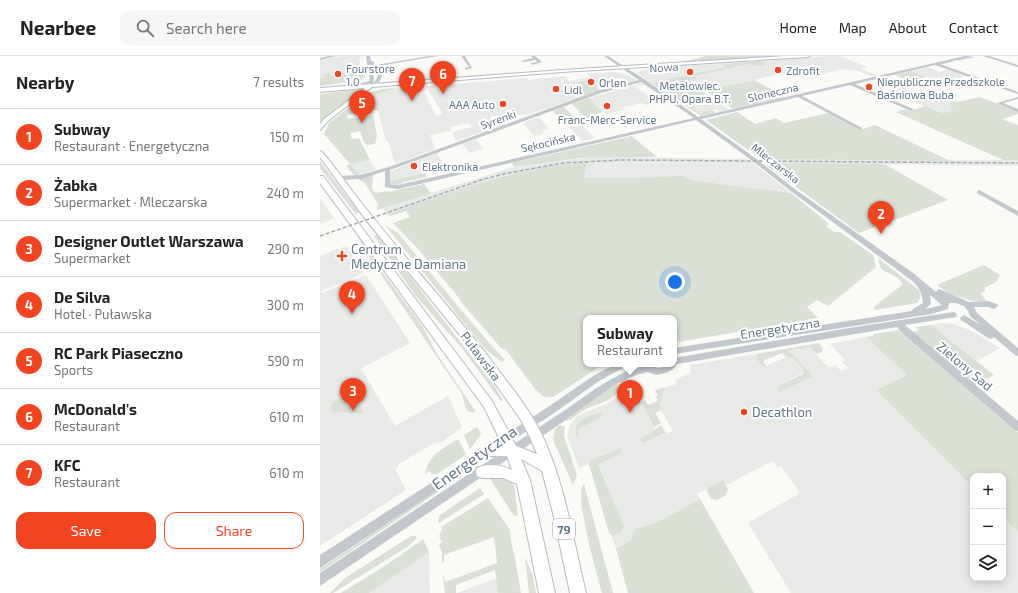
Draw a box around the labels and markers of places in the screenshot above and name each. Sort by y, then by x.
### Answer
pin: 6 [430,61,456,94]
place label: Fourstore 1.0 [346,62,395,88]
place label: Zdrofit [786,64,820,77]
marker: Zdrofit [773,65,783,75]
marker: Metalowiec. PHPU. Opara B.T. [685,67,695,77]
pin: 7 [399,68,425,101]
marker: Fourstore 1.0 [333,69,343,79]
place label: Niepubliczne Przedszkole Baśniowa Buba [877,75,1005,101]
place label: Orlen [599,76,626,89]
marker: Orlen [586,77,596,87]
place label: Metalowiec. PHPU. Opara B.T. [649,79,731,105]
marker: Niepubliczne Przedszkole Baśniowa Buba [864,82,874,92]
place label: Lidl [564,83,583,96]
marker: Lidl [551,84,561,94]
pin: 5 [349,90,375,123]
place label: AAA Auto [449,98,495,111]
marker: AAA Auto [498,99,508,109]
marker: Franc-Merc-Service [602,101,612,111]
place label: Franc-Merc-Service [558,113,656,126]
place label: Elektronika [422,160,478,173]
marker: Elektronika [409,161,419,171]
pin: 2 [868,201,894,234]
place label: Centrum Medyczne Damiana [351,241,466,272]
marker: Centrum Medyczne Damiana [336,250,348,262]
pin: 4 [339,281,365,314]
pin: 3 [340,378,366,411]
pin: 1 [617,380,643,413]
place label: Decathlon [752,404,812,420]
marker: Decathlon [739,407,749,417]

